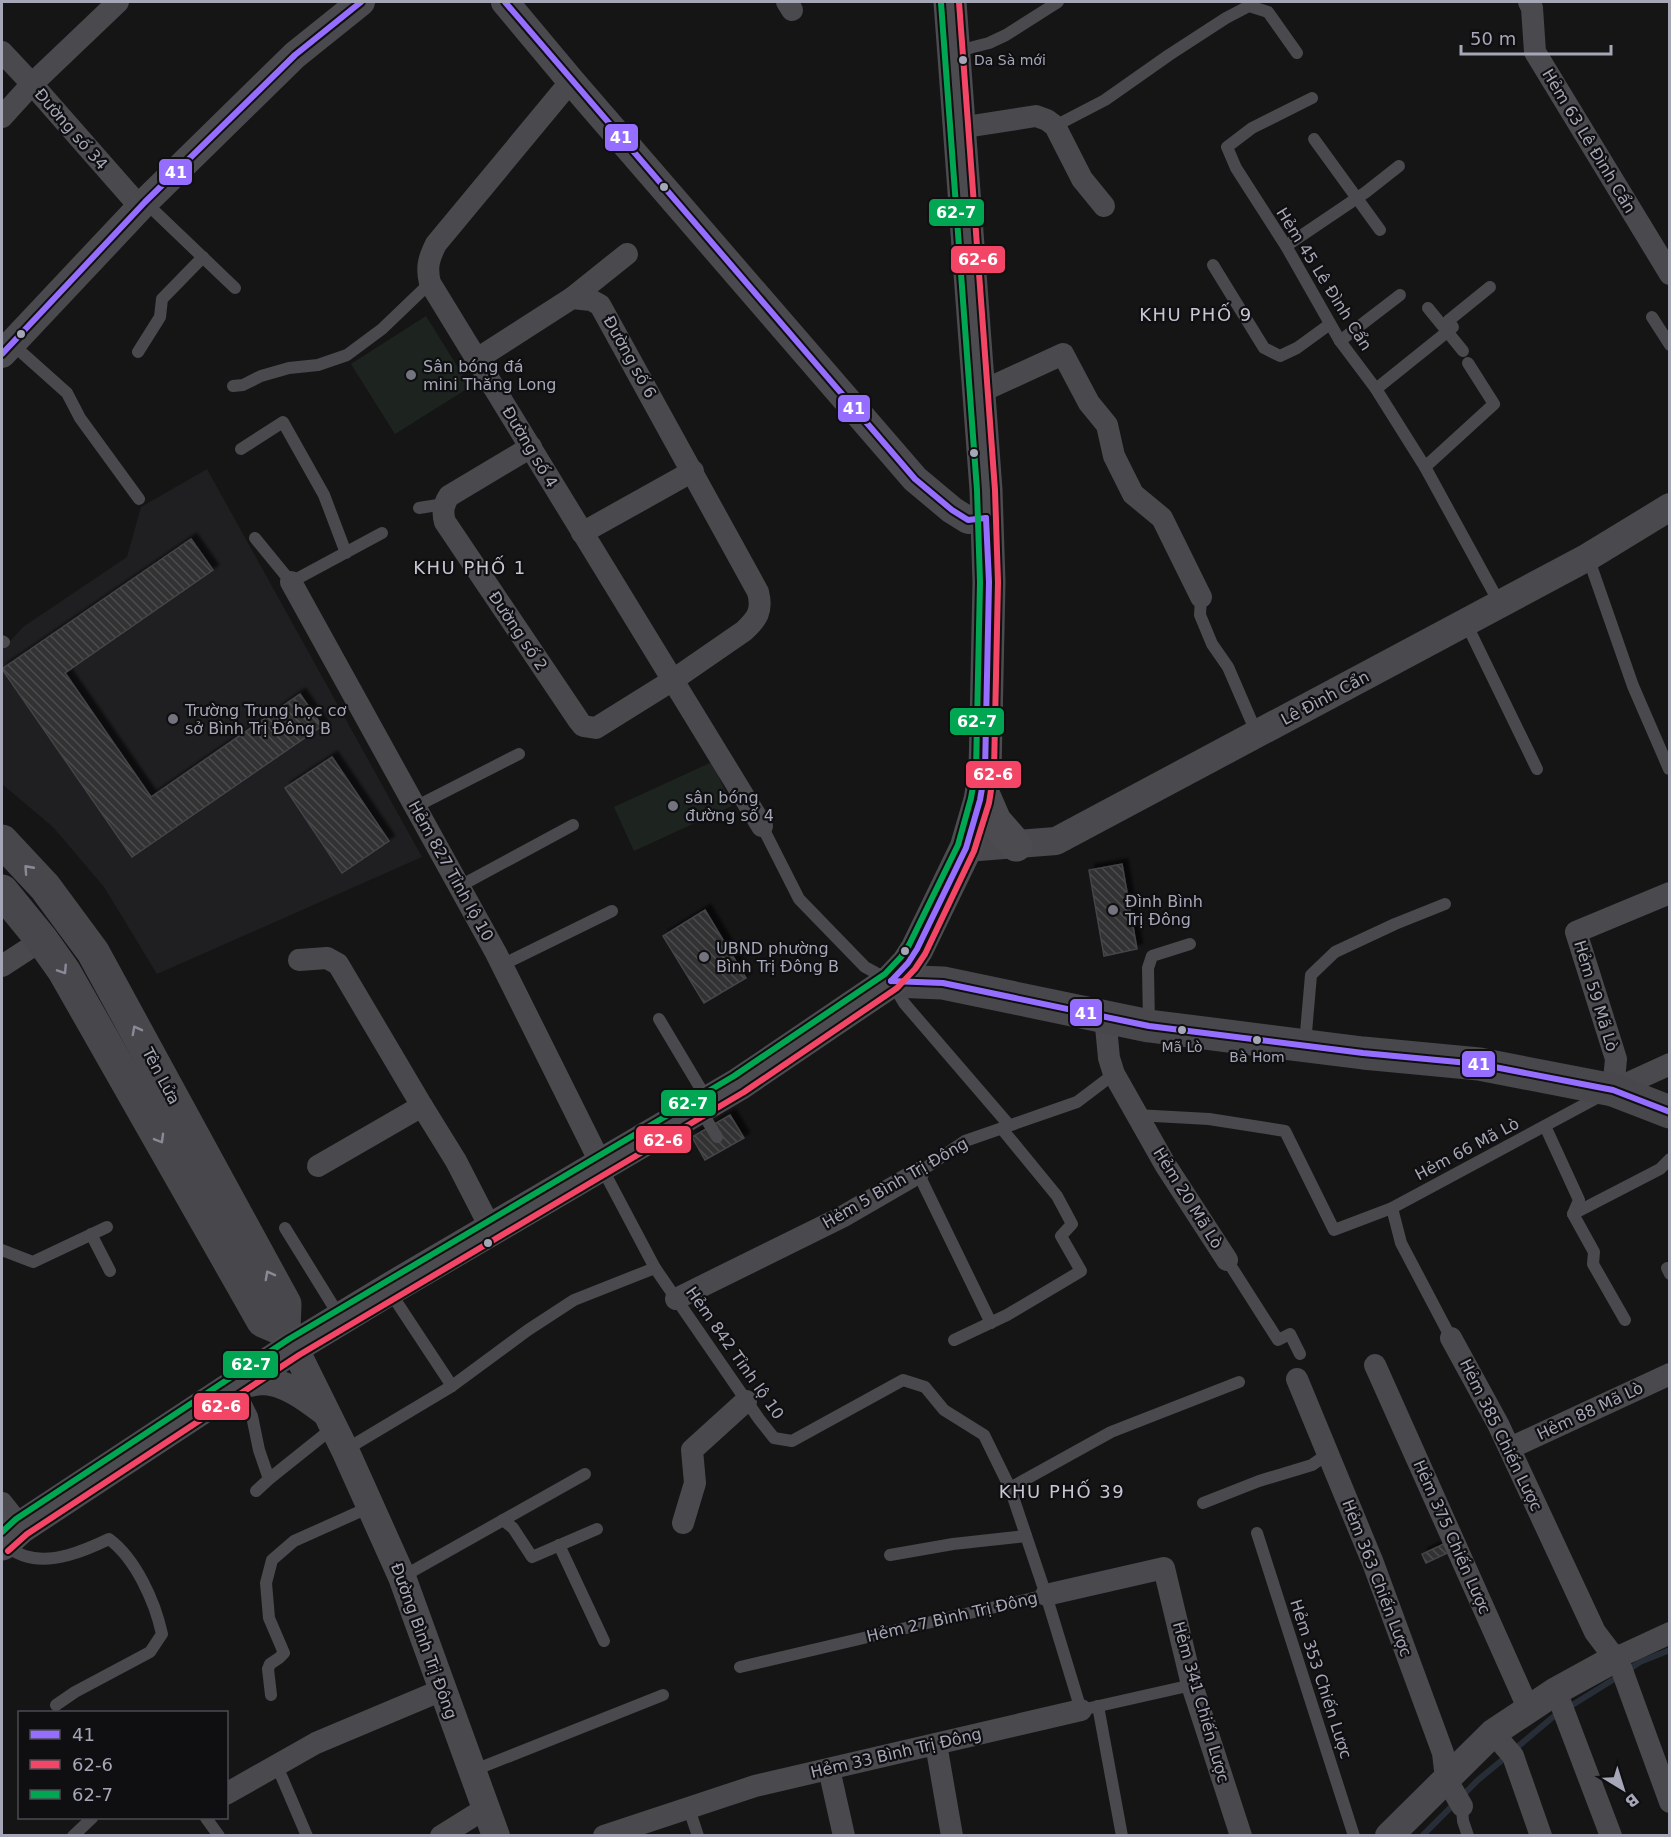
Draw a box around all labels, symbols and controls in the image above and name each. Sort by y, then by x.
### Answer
scale bar [1461,18,1611,56]
text: 50 m [1470,28,1516,49]
place label: Da Sà mới [974,52,1046,68]
marker: Da Sà mới [957,54,969,66]
street label: Hẻm 63 Lê Đình Cẩn [1538,65,1640,217]
street label: Đường số 34 [31,85,111,173]
line badge: 41 [604,123,639,152]
text: 41 [610,128,632,147]
line badge: 41 [158,158,193,186]
text: 41 [165,163,187,182]
unlabelled marker [658,181,670,193]
line badge: 62-7 [928,198,985,227]
text: 62-7 [936,203,976,222]
street label: Hẻm 45 Lê Đình Cẩn [1272,204,1376,354]
line badge: 62-6 [950,245,1006,274]
text: 62-6 [958,250,998,269]
district label: KHU PHỐ 9 [1139,302,1253,325]
street label: Đường số 6 [600,313,660,401]
unlabelled marker [15,328,27,340]
place label: Sân bóng đá mini Thăng Long [423,357,557,394]
marker: Sân bóng đá mini Thăng Long [404,368,418,382]
line badge: 41 [837,394,871,423]
text: 41 [843,399,865,418]
street label: Đường số 4 [498,403,562,491]
unlabelled marker [968,447,980,459]
district label: KHU PHỐ 1 [413,555,527,578]
street label: Đường số 2 [485,588,551,674]
street label: Lê Đình Cẩn [1278,667,1372,729]
place label: Trường Trung học cơ sở Bình Trị Đông B [184,701,346,738]
line badge: 62-7 [949,707,1005,736]
marker: Trường Trung học cơ sở Bình Trị Đông B [166,712,180,726]
text: 62-7 [957,712,997,731]
line badge: 62-6 [965,760,1022,789]
text: 62-6 [973,765,1013,784]
place label: sân bóng đường số 4 [685,788,774,825]
street label: Hẻm 827 Tỉnh lộ 10 [405,798,497,944]
marker: sân bóng đường số 4 [666,799,680,813]
one-way arrow [24,865,35,875]
place label: Đình Bình Trị Đông [1124,892,1203,929]
marker: Đình Bình Trị Đông [1106,903,1120,917]
street label: Hẻm 59 Mã Lò [1570,938,1622,1054]
place label: UBND phường Bình Trị Đông B [716,939,839,976]
unlabelled marker [899,945,911,957]
marker: UBND phường Bình Trị Đông B [697,950,711,964]
one-way arrow [55,964,67,974]
line badge: 41 [1069,998,1103,1027]
text: 41 [1075,1004,1097,1023]
marker: Mã Lò [1176,1024,1188,1036]
one-way arrow [132,1026,143,1036]
marker: Bà Hom [1251,1034,1263,1046]
place label: Mã Lò [1161,1039,1203,1055]
street label: Tên Lửa [138,1044,184,1108]
place label: Bà Hom [1229,1049,1285,1065]
line badge: 41 [1461,1050,1496,1078]
text: 41 [1468,1055,1490,1074]
line badge: 62-7 [660,1089,717,1117]
text: 62-7 [668,1094,708,1113]
street label: Hẻm 66 Mã Lò [1412,1114,1522,1184]
line badge: 62-6 [635,1125,692,1154]
text: 62-6 [643,1131,683,1150]
one-way arrow [153,1133,164,1143]
street label: Hẻm 5 Bình Trị Đông [819,1134,971,1232]
street label: Hẻm 20 Mã Lò [1149,1144,1227,1252]
unlabelled marker [482,1237,494,1249]
one-way arrow [265,1271,276,1282]
street label: Hẻm 842 Tỉnh lộ 10 [682,1283,788,1423]
line badge: 62-7 [222,1350,279,1379]
text: 62-7 [231,1355,271,1374]
street label: Hẻm 385 Chiến Lược [1456,1356,1546,1514]
street label: Hẻm 88 Mã Lò [1534,1378,1646,1444]
line badge: 62-6 [193,1392,250,1421]
text: 62-6 [201,1397,241,1416]
street label: Hẻm 375 Chiến Lược [1409,1457,1495,1617]
district label: KHU PHỐ 39 [999,1479,1125,1502]
street label: Hẻm 363 Chiến Lược [1338,1497,1416,1659]
street label: Đường Bình Trị Đông [387,1560,461,1722]
street label: Hẻm 27 Bình Trị Đông [865,1588,1039,1646]
street label: Hẻm 353 Chiến Lược [1286,1597,1356,1761]
street label: Hẻm 341 Chiến Lược [1169,1619,1233,1785]
legend [18,1711,228,1819]
text: 41 [72,1724,95,1745]
street label: Hẻm 33 Bình Trị Đông [809,1724,983,1782]
text: 62-6 [72,1754,113,1775]
north arrow [1593,1759,1653,1819]
text: 62-7 [72,1784,113,1805]
text: B [1621,1789,1643,1812]

